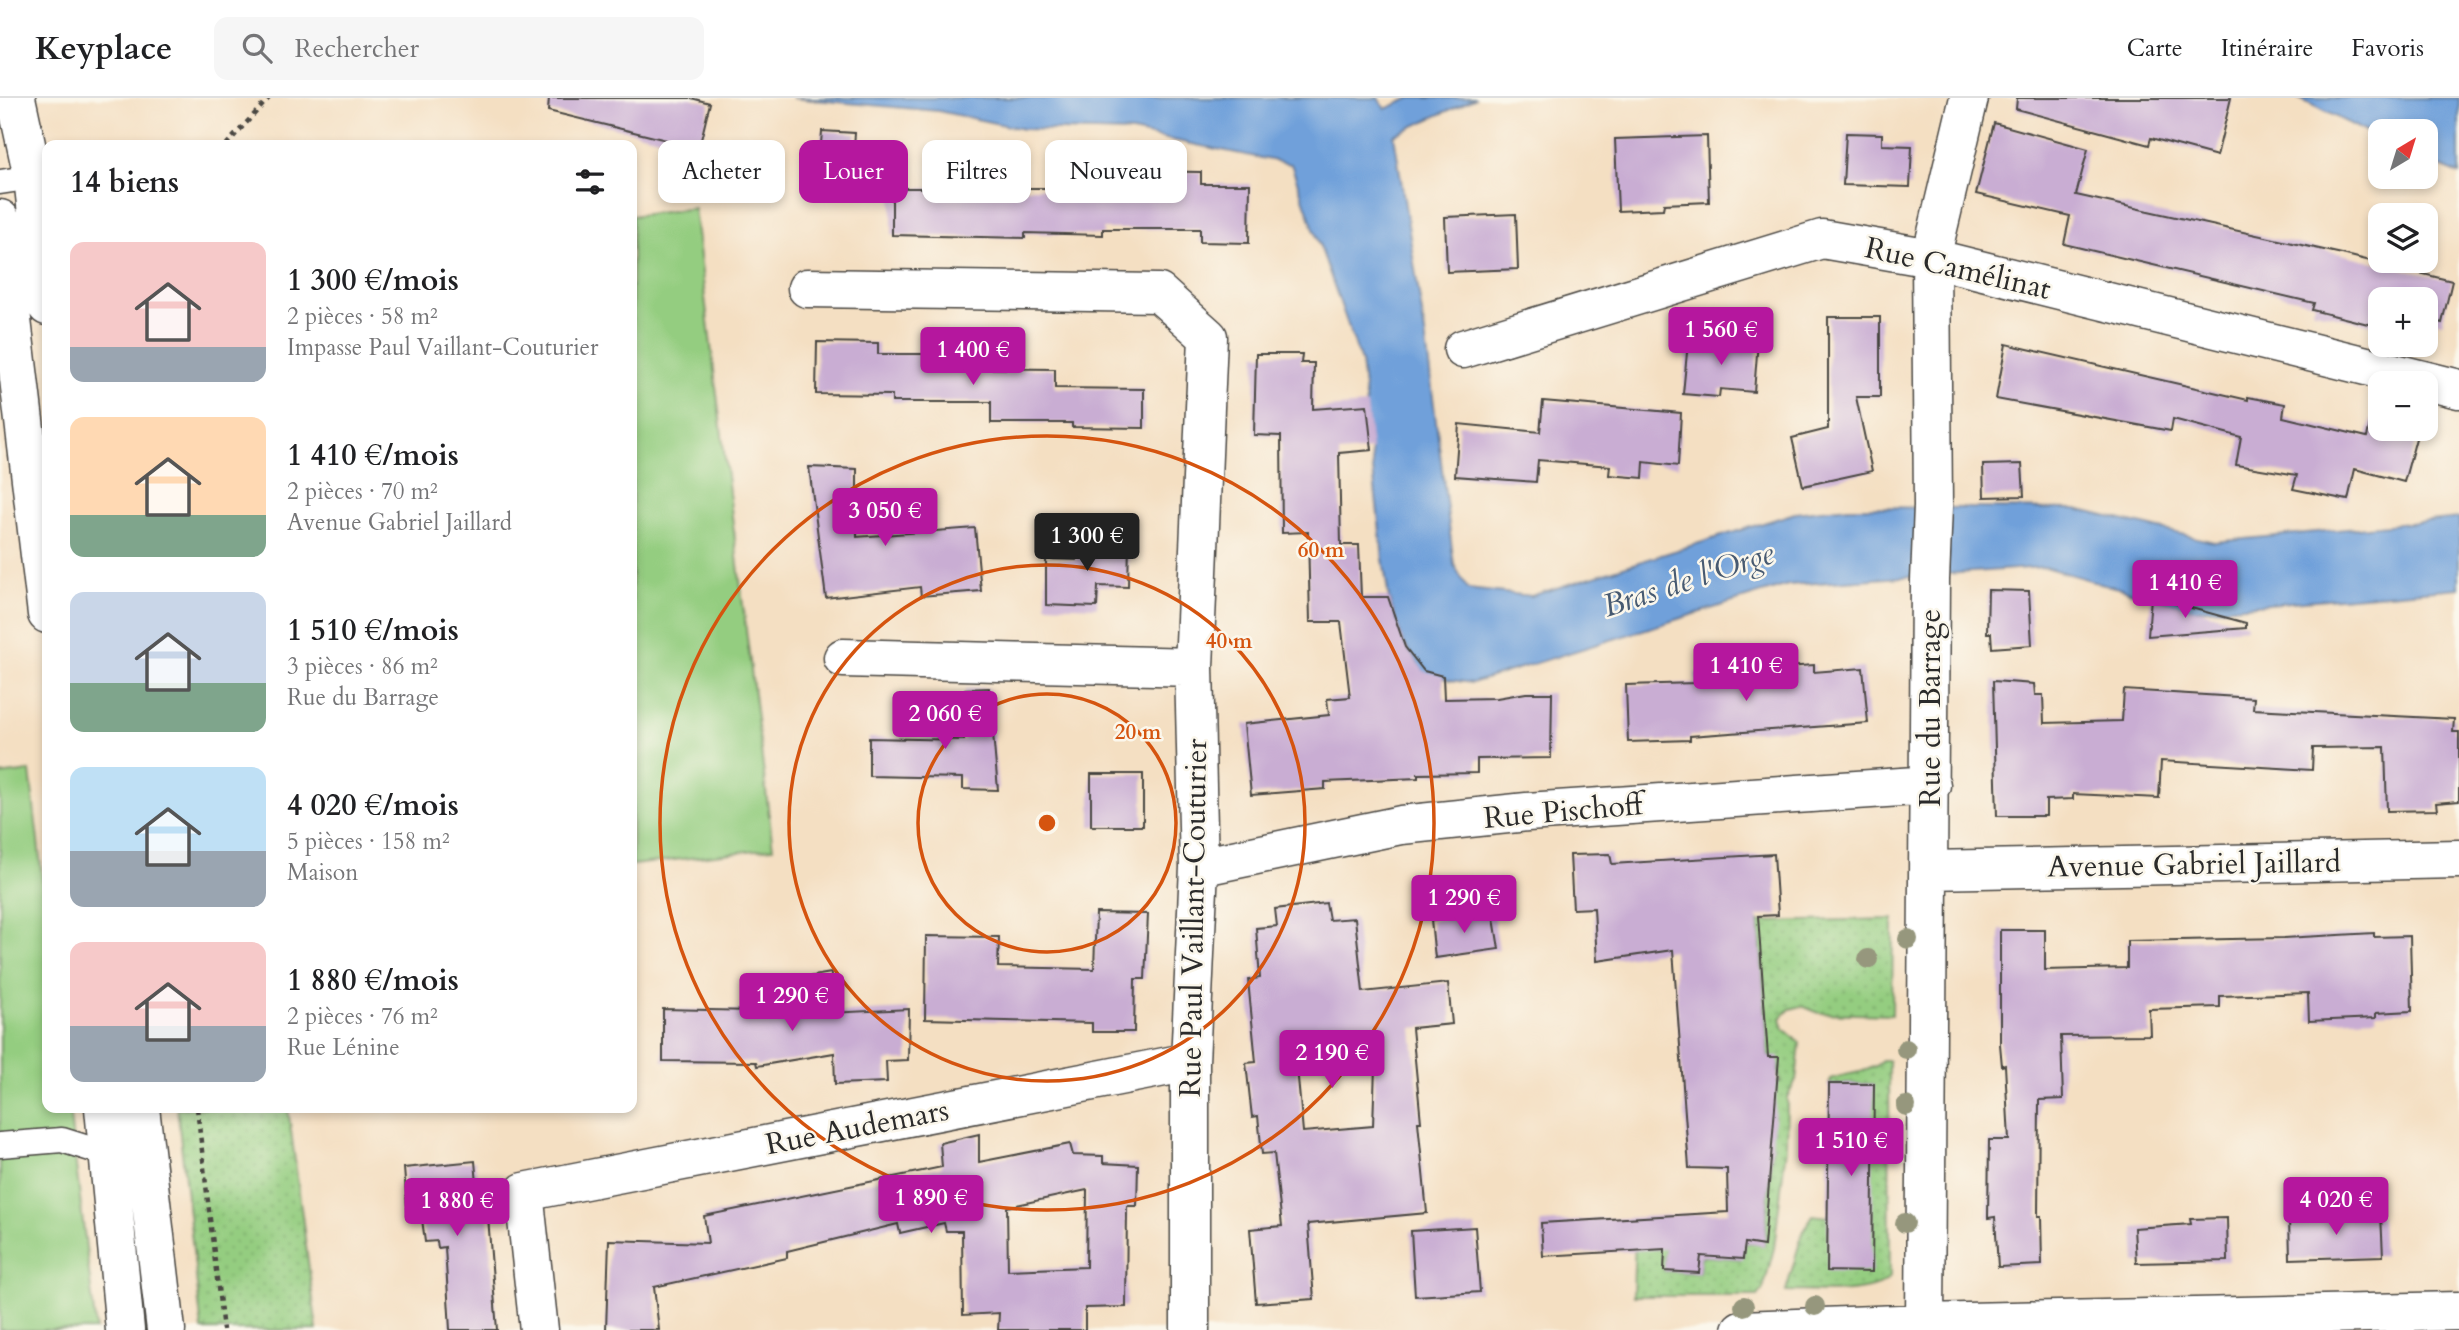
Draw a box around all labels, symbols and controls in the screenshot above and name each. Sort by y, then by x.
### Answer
search box [214,17,704,80]
text: Keyplace [35,26,172,71]
icon: search [238,29,276,67]
text: Rechercher [294,31,419,66]
text: Carte [2127,32,2183,65]
text: Itinéraire [2221,32,2313,65]
text: Favoris [2351,32,2424,65]
north arrow [2368,119,2438,189]
map controls [2368,119,2438,441]
chip: Acheter [658,140,785,203]
chip: Louer [799,140,908,203]
chip: Filtres [922,140,1031,203]
chip: Nouveau [1045,140,1187,203]
text: 14 biens [70,162,179,203]
icon: filters [571,163,609,201]
button: layers [2368,203,2438,273]
street label: Rue Camélinat [1861,227,2055,310]
text: 1 300 €/mois [287,260,459,301]
icon: home [126,270,210,354]
button: + [2368,287,2438,357]
text: 2 pièces · 58 m² [287,301,438,332]
pin: 1 560 € [1656,308,1786,367]
text: 1 560 € [1684,314,1758,345]
pin: 1 400 € [908,328,1038,387]
text: Impasse Paul Vaillant-Couturier [287,332,598,363]
text: 1 400 € [936,334,1010,365]
button: − [2368,371,2438,441]
text: 1 410 €/mois [287,435,459,476]
icon: home [126,445,210,529]
text: 2 pièces · 70 m² [287,476,438,507]
pin: 3 050 € [820,489,950,548]
text: 3 050 € [848,495,922,526]
text: Avenue Gabriel Jaillard [287,507,512,538]
pin: 1 300 € [1022,514,1152,573]
text: 1 300 € [1050,520,1124,551]
water label: Bras de l'Orge [1597,531,1780,628]
text: 60 m [1298,536,1345,565]
pin: 1 410 € [2120,560,2250,620]
text: 1 410 € [2148,567,2222,598]
street label: Rue du Barrage [1910,609,1951,807]
text: 1 510 €/mois [287,610,459,651]
icon: home [126,620,210,704]
text: 40 m [1206,627,1253,656]
pin: 1 410 € [1681,644,1811,703]
text: 1 410 € [1709,650,1783,681]
text: 3 pièces · 86 m² [287,651,438,682]
text: Rue du Barrage [287,682,439,713]
pin: 2 060 € [880,692,1010,751]
text: 2 060 € [908,698,982,729]
text: 20 m [1115,718,1162,747]
street label: Rue Paul Vaillant-Couturier [1170,738,1217,1098]
street label: Rue Pischoff [1482,784,1649,839]
text: 4 020 €/mois [287,785,459,826]
icon: home [126,795,210,879]
centre of rings [1035,811,1059,835]
text: 5 pièces · 158 m² [287,826,450,857]
street label: Avenue Gabriel Jaillard [2047,841,2341,888]
text: Maison [287,857,358,888]
pin: 1 290 € [1399,876,1529,935]
text: 1 290 € [1427,882,1501,913]
text: 1 880 €/mois [287,960,459,1001]
icon: home [126,970,210,1054]
pin: 1 290 € [727,974,857,1033]
text: 1 290 € [755,980,829,1011]
text: 2 pièces · 76 m² [287,1001,438,1032]
pin: 2 190 € [1267,1030,1397,1090]
text: Rue Lénine [287,1032,400,1063]
text: 2 190 € [1295,1037,1369,1068]
street label: Rue Audemars [762,1090,952,1165]
pin: 1 510 € [1786,1118,1916,1178]
text: 1 510 € [1814,1125,1888,1156]
pin: 1 890 € [866,1176,996,1235]
pin: 1 880 € [392,1178,522,1238]
pin: 4 020 € [2271,1178,2401,1237]
text: 1 890 € [894,1182,968,1213]
text: 4 020 € [2299,1184,2373,1215]
text: 1 880 € [420,1185,494,1216]

